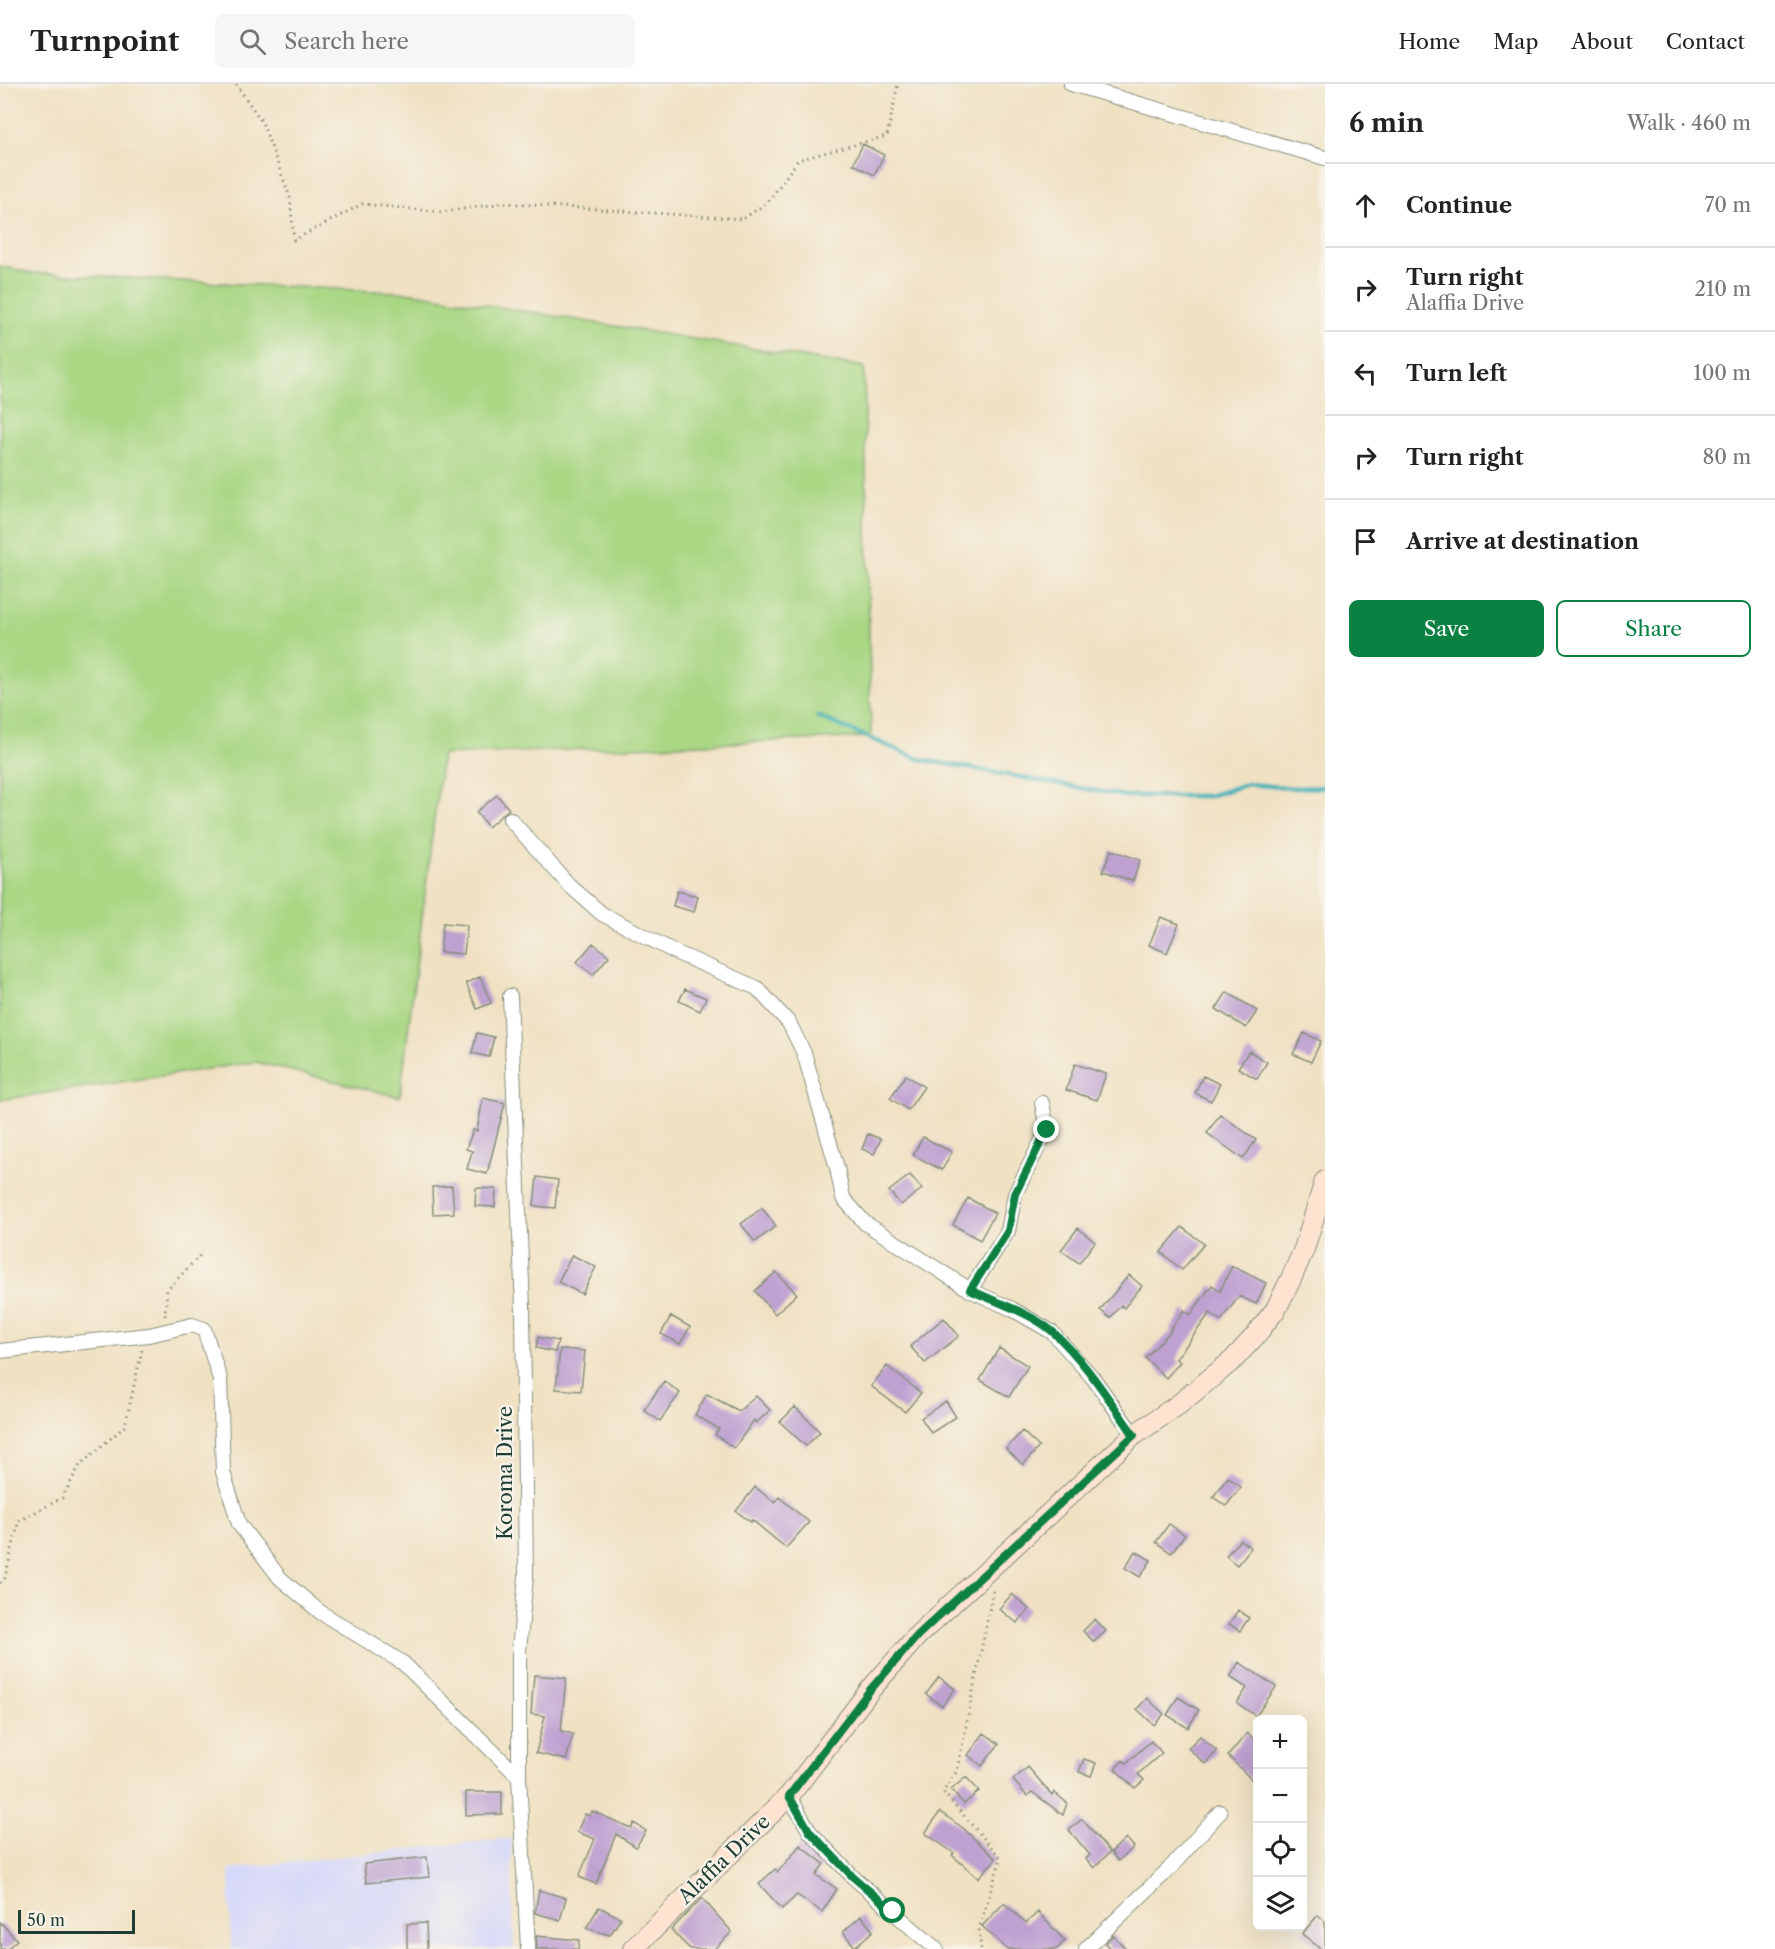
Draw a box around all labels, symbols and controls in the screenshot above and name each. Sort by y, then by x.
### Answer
search box [215,14,635,68]
text: Turnpoint [30,24,179,58]
icon: search [236,25,269,58]
text: Search here [284,28,409,55]
text: Home [1399,29,1460,54]
text: Map [1493,29,1538,54]
text: About [1571,29,1633,54]
text: Contact [1666,29,1745,54]
text: 6 min [1349,107,1424,139]
text: Walk · 460 m [1627,111,1751,135]
icon: ahead [1349,189,1382,222]
text: Continue [1406,192,1512,219]
text: 70 m [1705,193,1751,217]
text: Turn right [1406,264,1524,291]
icon: right [1349,273,1382,306]
text: 210 m [1694,277,1751,301]
text: Alaffia Drive [1406,291,1524,315]
icon: left [1349,357,1382,390]
text: Turn left [1406,360,1507,387]
text: 100 m [1693,361,1751,385]
icon: right [1349,441,1382,474]
text: Turn right [1406,444,1524,471]
text: 80 m [1703,445,1751,469]
icon: arrive [1349,525,1382,558]
text: Arrive at destination [1406,528,1639,555]
button: Save [1349,600,1544,657]
button: Share [1556,600,1751,657]
route end [1033,1116,1059,1142]
street label: Koroma Drive [493,1406,517,1540]
map controls [1253,1715,1307,1931]
button: + [1253,1715,1307,1769]
button: − [1253,1769,1307,1823]
street label: Alaffia Drive [672,1809,775,1909]
button: locate [1253,1823,1307,1877]
button: layers [1253,1877,1307,1931]
route start [879,1897,905,1923]
scale bar [18,1907,135,1934]
text: 50 m [27,1910,65,1930]

